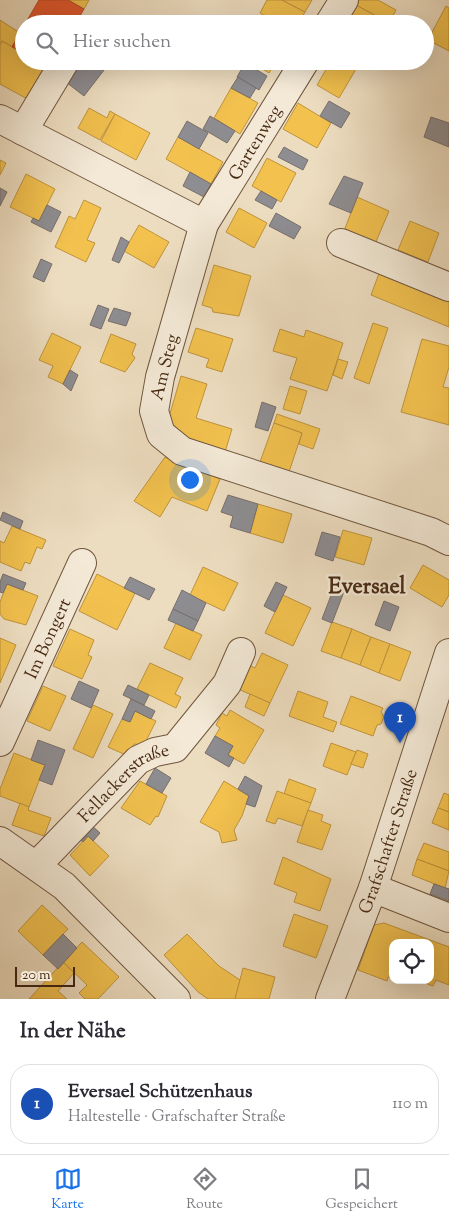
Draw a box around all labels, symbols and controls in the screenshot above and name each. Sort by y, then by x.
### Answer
search box [15,15,434,70]
icon: search [33,29,61,57]
text: Hier suchen [73,29,171,56]
street label: Gartenweg [223,101,290,186]
street label: Am Steg [145,331,187,403]
your location [177,467,203,493]
district label: Eversael [328,572,407,604]
street label: Im Bongert [20,595,79,684]
pin: 1 [384,702,416,743]
street label: Fellackerstraße [73,738,172,830]
street label: Grafschafter Straße [353,766,426,918]
map controls [389,939,434,984]
button: locate [389,939,434,984]
scale bar [15,964,75,987]
text: 20 m [22,966,51,986]
text: In der Nähe [20,1017,126,1047]
text: Eversael Schützenhaus [68,1079,252,1106]
text: 1 [34,1093,40,1116]
text: 110 m [392,1093,428,1116]
text: Haltestelle · Grafschafter Straße [68,1106,286,1129]
tab: Karte [51,1165,84,1215]
tab: Route [186,1165,223,1215]
tab: Gespeichert [325,1165,398,1215]

